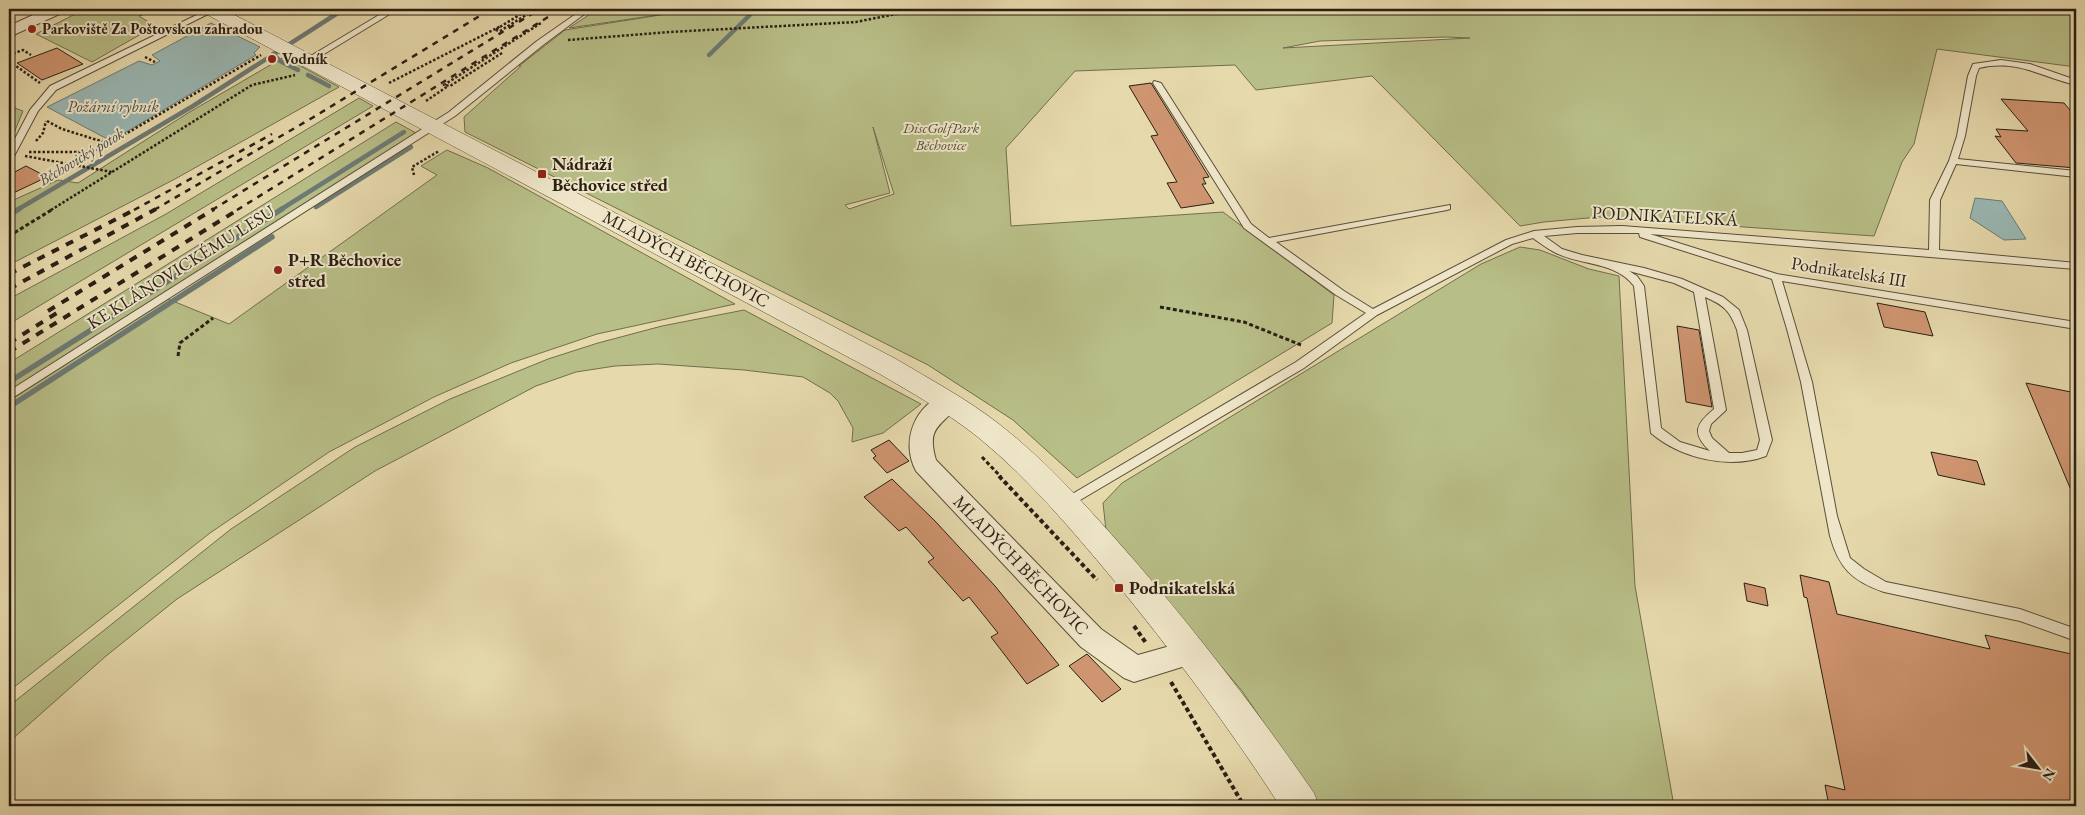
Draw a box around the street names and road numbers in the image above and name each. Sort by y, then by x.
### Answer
street label: KE KLÁNOVICKÉMU LESU [82,199,280,334]
street label: PODNIKATELSKÁ [1591,200,1739,231]
street label: MLADÝCH BĚCHOVIC [599,205,774,312]
street label: Podnikatelská Ⅲ [1790,251,1909,292]
street label: MLADÝCH BĚCHOVIC [949,490,1094,639]

